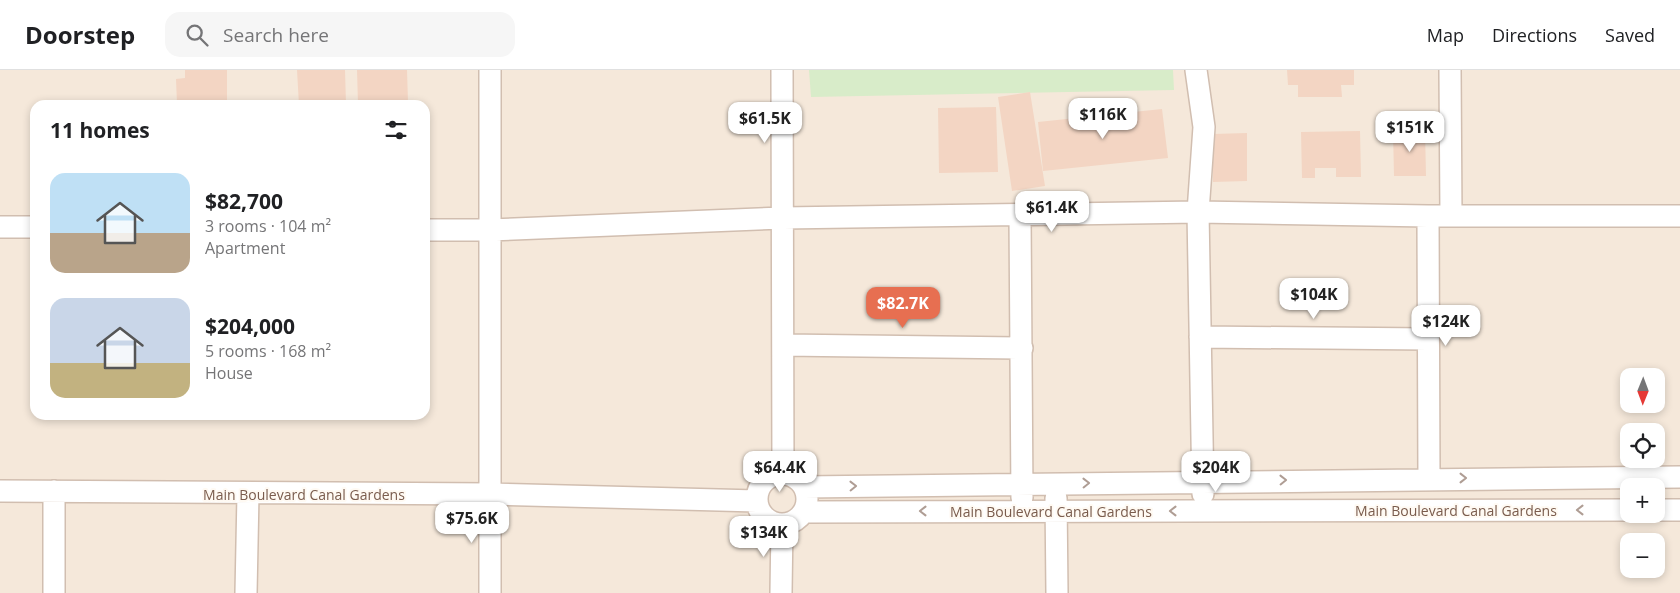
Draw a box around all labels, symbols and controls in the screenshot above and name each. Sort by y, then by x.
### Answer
search box [165,12,515,57]
text: Doorstep [25,18,135,51]
icon: search [183,21,211,49]
text: Search here [223,22,329,48]
text: Map [1427,23,1464,47]
text: Directions [1492,23,1577,47]
text: Saved [1605,23,1655,47]
pin: $116K [1068,98,1138,140]
pin: $61.5K [724,102,806,144]
text: $116K [1079,103,1127,125]
text: $61.5K [739,107,791,129]
pin: $151K [1375,111,1445,153]
text: 11 homes [50,116,150,144]
icon: filters [382,116,410,144]
text: $151K [1386,116,1434,138]
text: $82,700 [205,187,283,215]
pin: $61.4K [1011,190,1093,233]
icon: home [90,193,150,253]
text: $61.4K [1026,196,1078,218]
text: 3 rooms · 104 m² [205,215,331,237]
text: Apartment [205,237,285,259]
pin: $104K [1279,278,1349,320]
text: $104K [1290,283,1338,305]
pin: $82.7K [862,286,944,329]
text: $82.7K [877,292,929,314]
pin: $124K [1411,304,1481,347]
text: $124K [1422,310,1470,332]
text: $204,000 [205,312,295,340]
icon: home [90,318,150,378]
text: 5 rooms · 168 m² [205,340,331,362]
text: House [205,362,253,384]
north arrow [1620,368,1665,412]
map controls [1620,368,1665,578]
button: locate [1620,423,1665,468]
pin: $64.4K [739,450,821,493]
pin: $204K [1181,450,1251,493]
text: $64.4K [754,456,806,478]
text: $204K [1192,456,1240,478]
one-way arrow [1460,473,1467,483]
one-way arrow [1280,475,1287,485]
one-way arrow [1082,478,1090,488]
button: + [1620,478,1665,523]
one-way arrow [850,481,857,491]
street label: Main Boulevard Canal Gardens [203,485,405,504]
street label: Main Boulevard Canal Gardens [1355,501,1557,520]
pin: $75.6K [431,502,513,544]
street label: Main Boulevard Canal Gardens [950,502,1152,521]
one-way arrow [1576,505,1584,515]
one-way arrow [918,506,926,516]
one-way arrow [1168,506,1176,516]
text: $75.6K [446,507,498,529]
pin: $134K [729,516,799,558]
text: $134K [740,521,788,543]
button: − [1620,533,1665,578]

